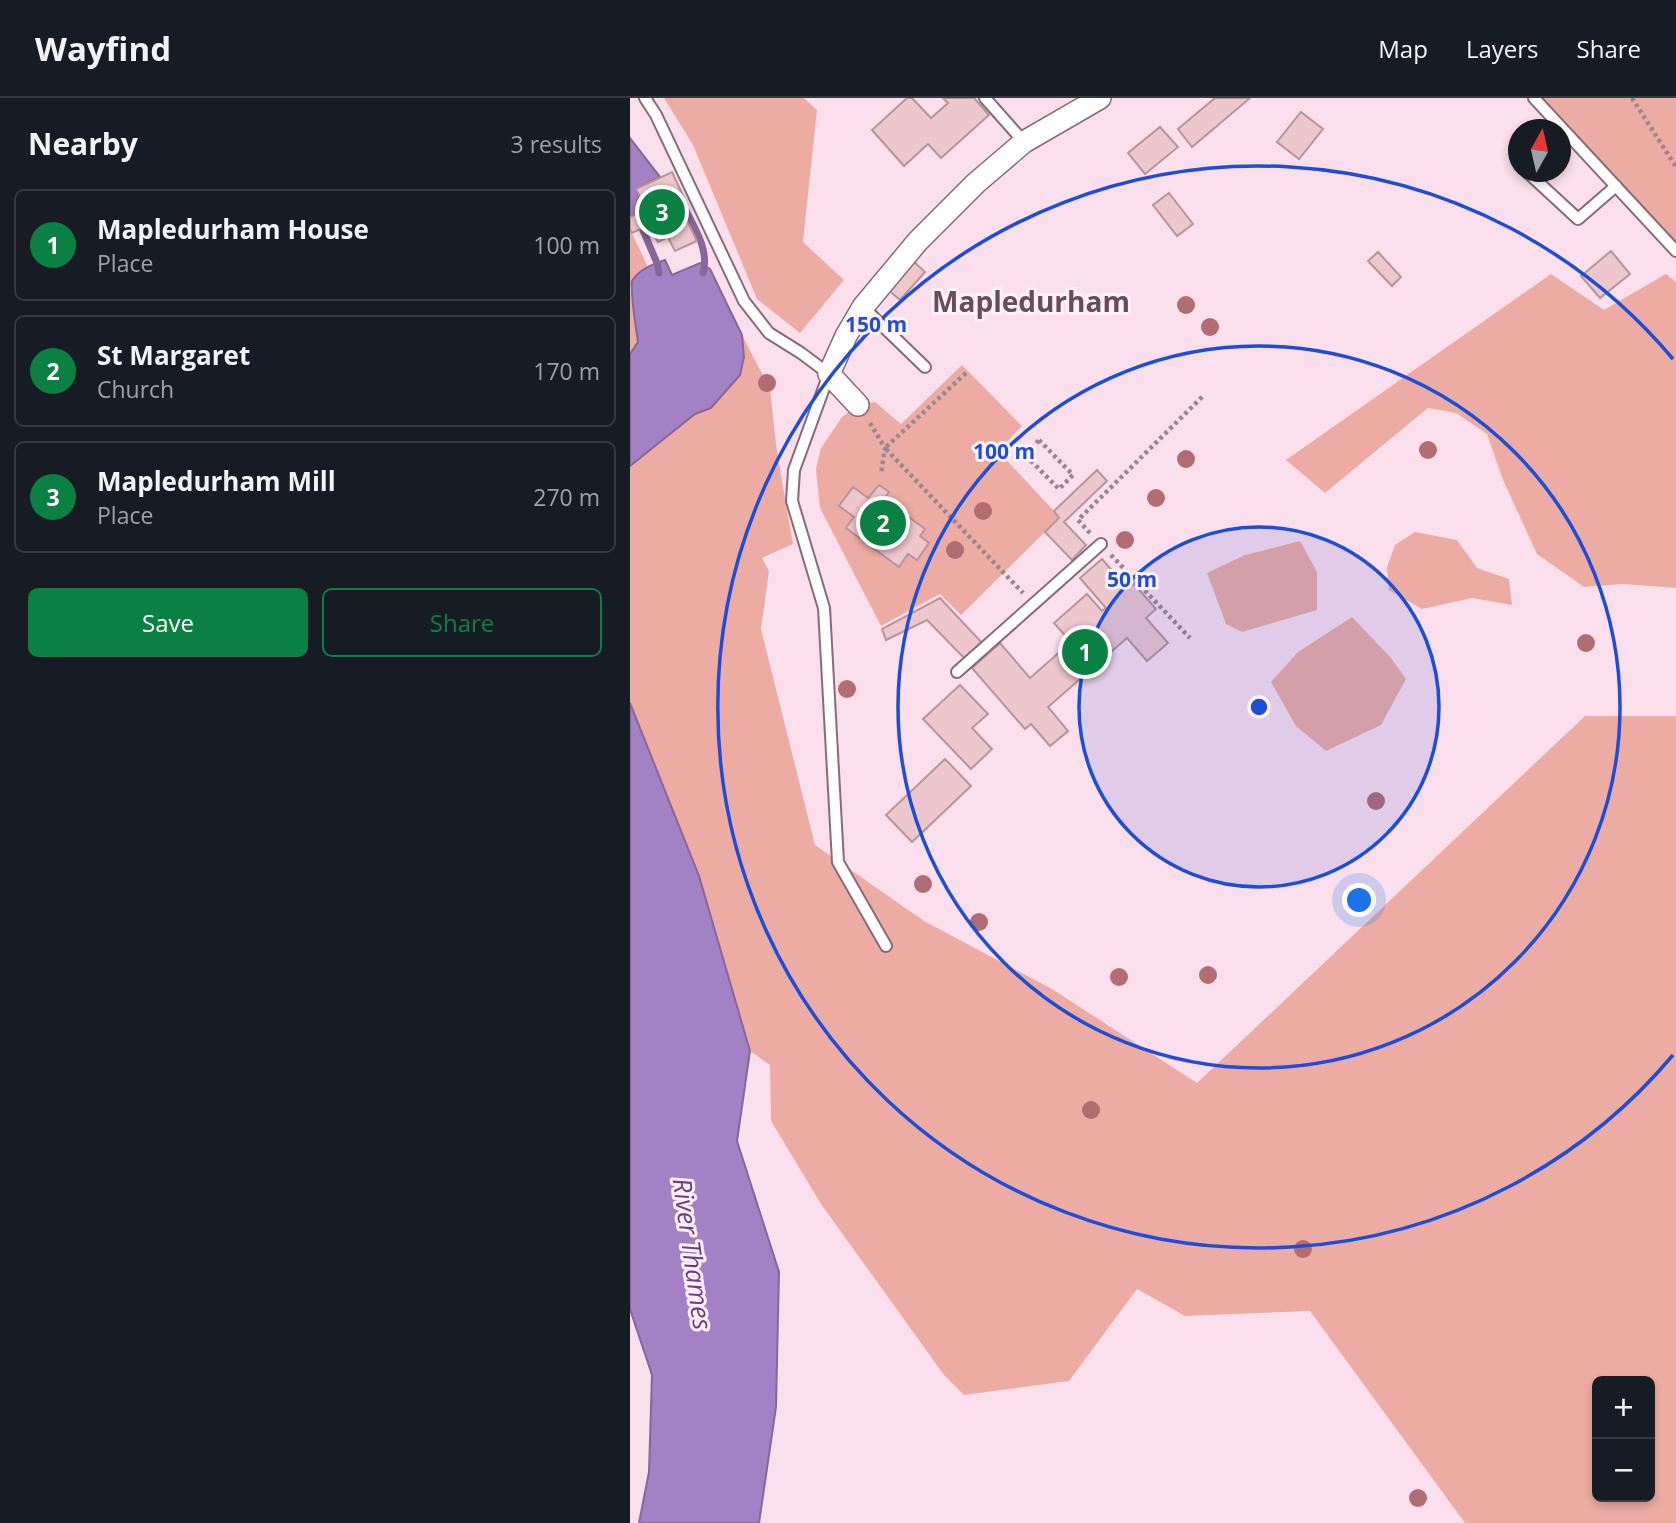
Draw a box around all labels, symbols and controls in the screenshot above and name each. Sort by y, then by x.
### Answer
text: Wayfind [35,26,171,71]
text: Map [1378,32,1428,65]
text: Layers [1466,32,1539,65]
text: Share [1577,32,1641,65]
north arrow [1508,119,1571,182]
text: Nearby [28,123,138,164]
text: 3 results [511,128,602,160]
pin: 3 [639,186,685,238]
text: Mapledurham House [97,211,369,247]
text: 1 [46,229,60,261]
text: 100 m [533,229,600,261]
text: Place [97,247,153,279]
district label: Mapledurham [932,282,1130,320]
text: 150 m [845,310,907,338]
text: St Margaret [97,337,250,373]
text: 2 [46,355,60,387]
text: 170 m [533,355,600,387]
text: Church [97,373,174,405]
text: 100 m [973,437,1035,465]
text: Mapledurham Mill [97,463,336,499]
text: 3 [46,481,60,513]
text: 270 m [533,481,600,513]
pin: 2 [860,497,906,549]
text: Place [97,499,153,531]
text: 50 m [1107,565,1157,593]
button: Save [28,588,308,657]
button: Share [322,588,602,657]
pin: 1 [1062,626,1108,678]
centre of rings [1247,695,1271,719]
your location [1342,883,1376,917]
water label: River Thames [665,1176,721,1332]
map controls [1592,1376,1655,1502]
button: + [1592,1376,1655,1439]
button: − [1592,1439,1655,1502]

